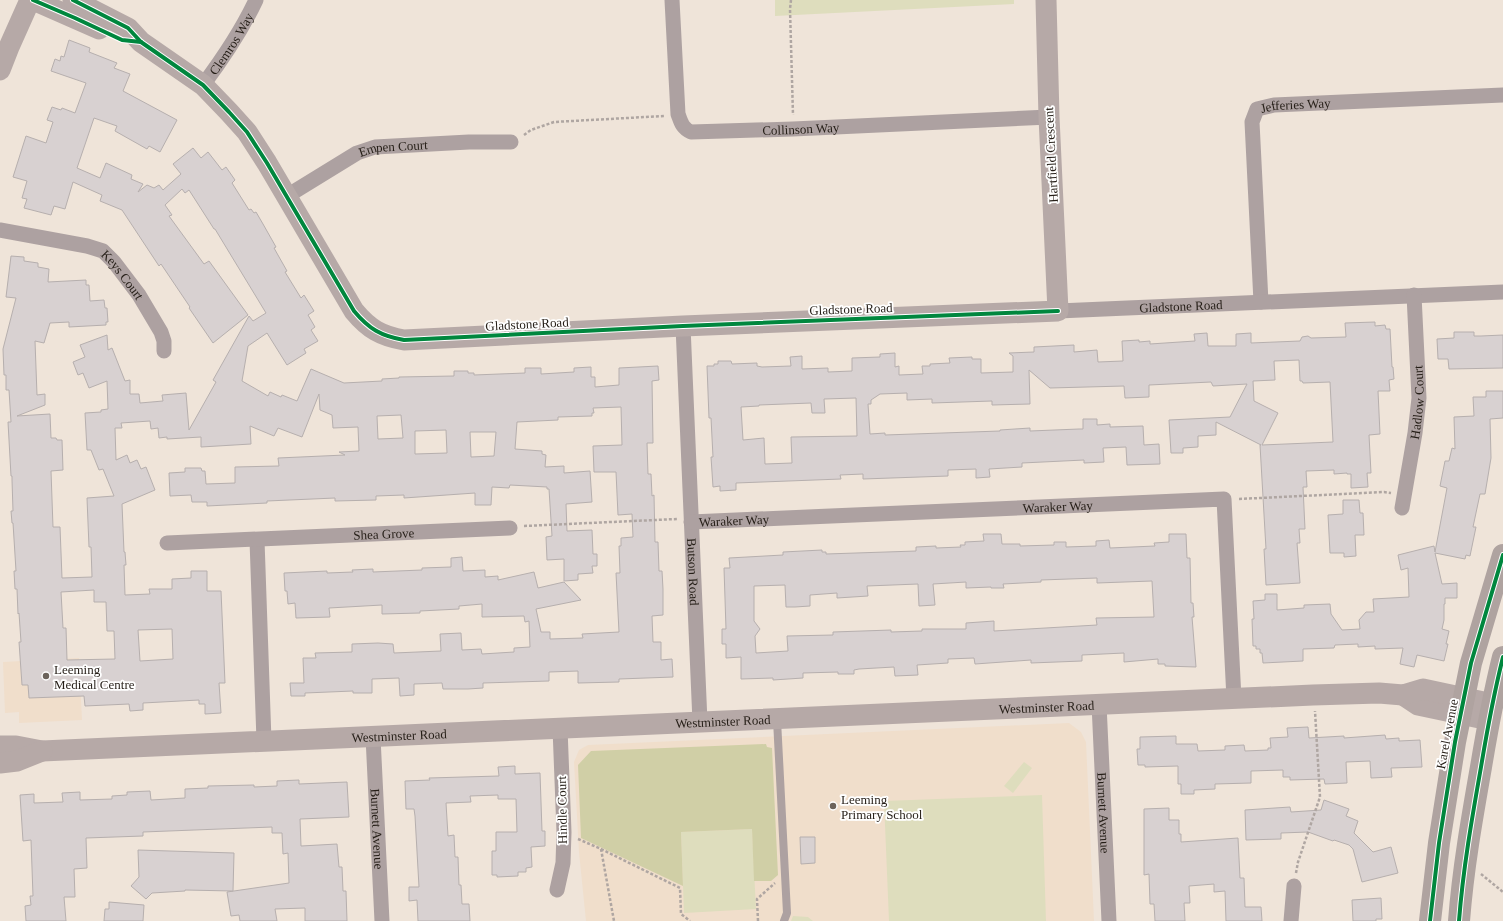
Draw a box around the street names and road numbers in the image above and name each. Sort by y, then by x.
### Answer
street label: Clemros Way [206,10,256,77]
street label: Jefferies Way [1259,95,1331,115]
street label: Hartfield Crescent [1041,106,1061,203]
street label: Collinson Way [762,119,840,137]
street label: Empen Court [356,137,428,159]
street label: Keys Court [98,246,147,302]
street label: Gladstone Road [1139,296,1223,315]
street label: Gladstone Road [809,300,893,318]
street label: Gladstone Road [485,314,570,334]
street label: Hadlow Court [1407,365,1427,440]
street label: Waraker Way [1022,497,1094,515]
street label: Waraker Way [699,511,770,529]
street label: Shea Grove [353,525,415,542]
street label: Butson Road [685,538,703,606]
street label: Westminster Road [999,697,1095,716]
street label: Karel Avenue [1433,698,1461,770]
street label: Westminster Road [675,711,771,731]
street label: Westminster Road [351,726,448,745]
street label: Burnett Avenue [1095,772,1113,854]
street label: Hindle Court [554,775,570,844]
street label: Burnett Avenue [368,788,387,870]

